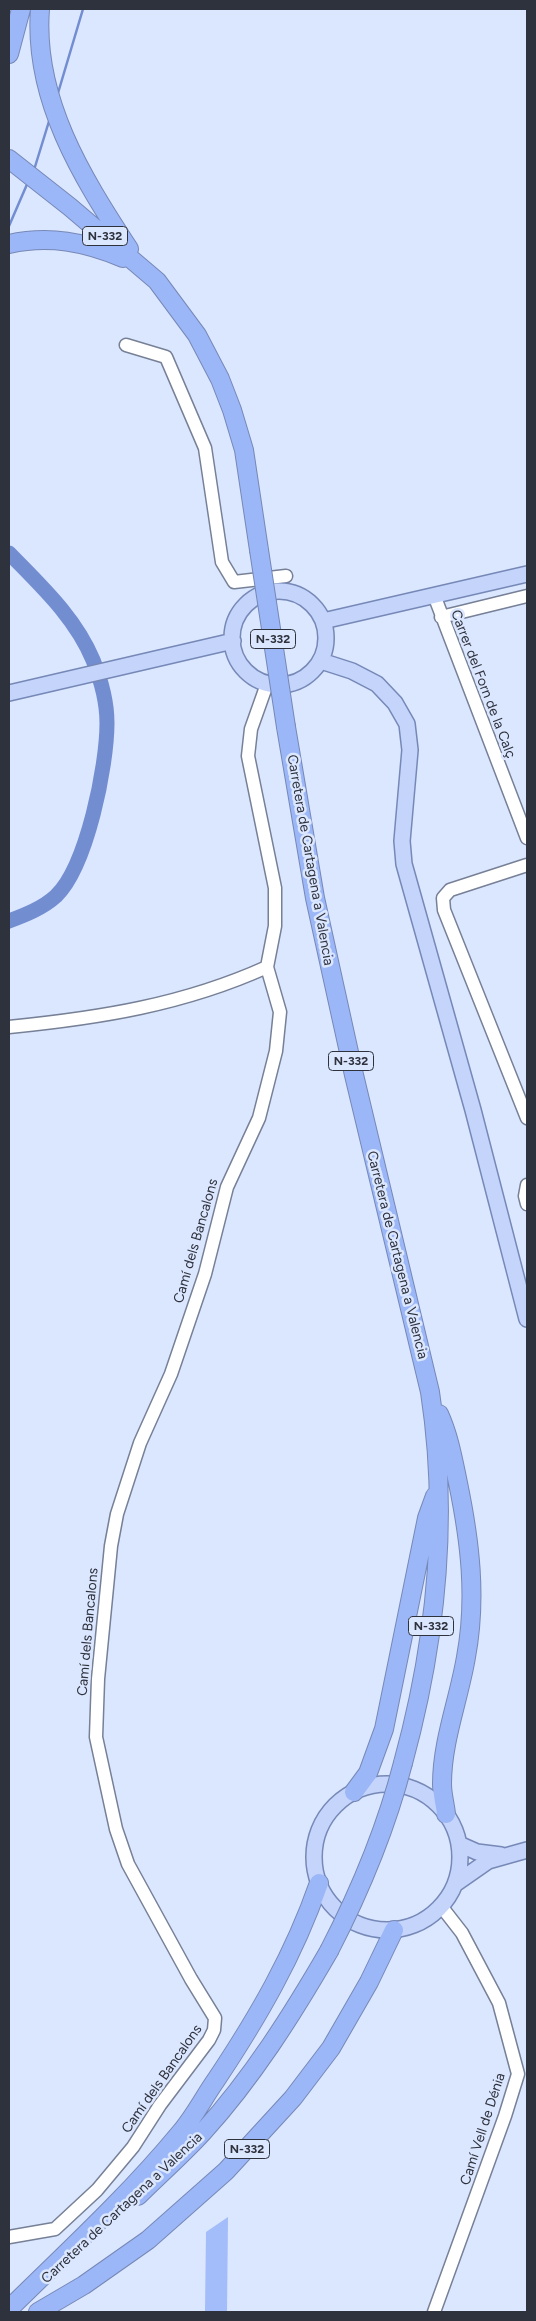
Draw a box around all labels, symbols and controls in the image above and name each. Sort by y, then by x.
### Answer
road number: N-332 [82,227,128,246]
street label: Carrer del Forn de la Calç [447,608,519,760]
road number: N-332 [250,630,296,648]
street label: Carretera de Cartagena a Valencia [283,753,337,967]
road number: N-332 [328,1052,374,1070]
street label: Carretera de Cartagena a Valencia [363,1149,431,1361]
street label: Camí dels Bancalons [170,1177,222,1305]
street label: Camí dels Bancalons [74,1567,102,1697]
road number: N-332 [408,1616,454,1635]
street label: Camí dels Bancalons [118,2022,206,2136]
street label: Camí Vell de Dénia [457,2071,509,2187]
street label: Carretera de Cartagena a Valencia [38,2129,206,2287]
road number: N-332 [224,2140,270,2158]

